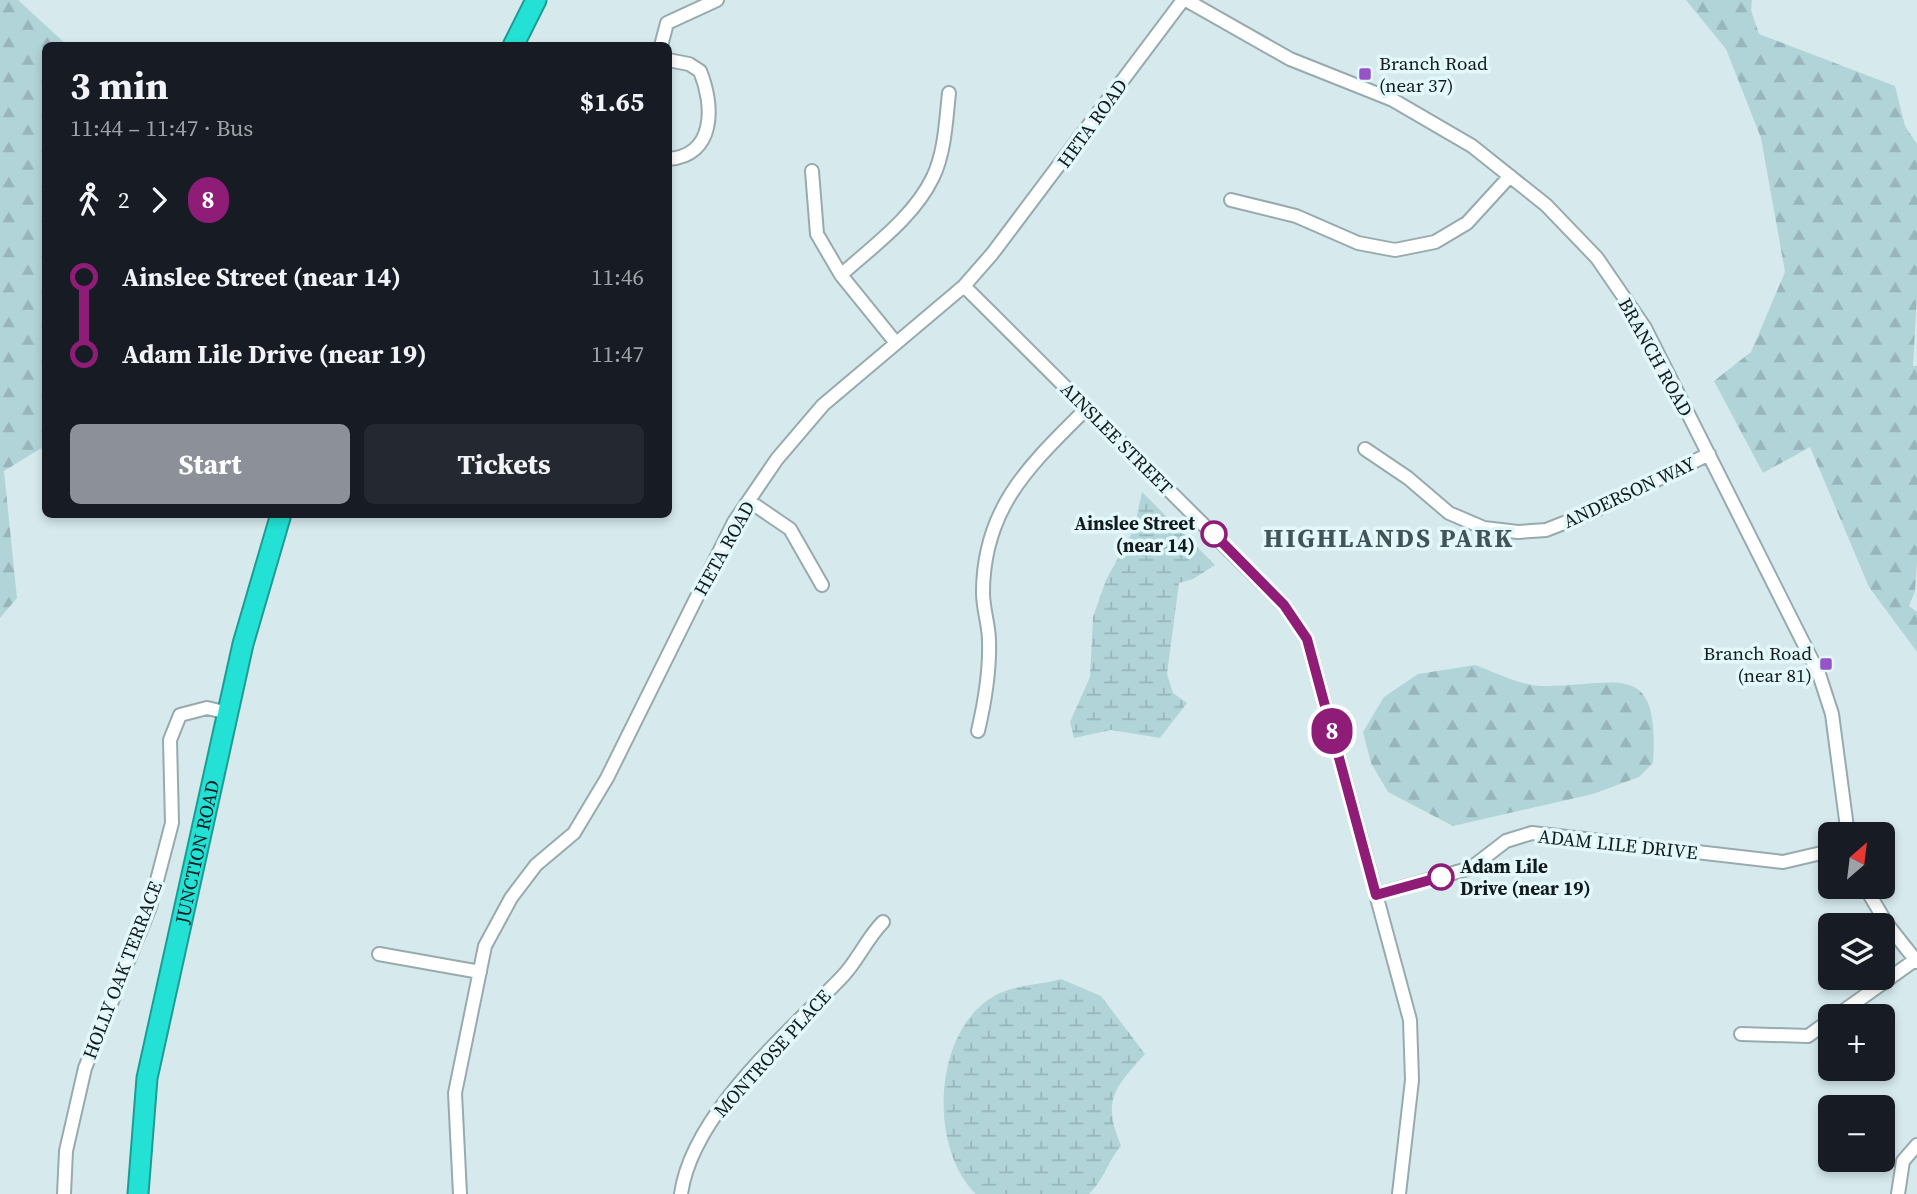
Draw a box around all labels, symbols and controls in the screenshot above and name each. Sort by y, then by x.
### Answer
place label: Branch Road (near 37) [1379,50,1488,98]
text: 3 min [70,60,169,112]
marker: Branch Road (near 37) [1357,66,1373,82]
street label: HETA ROAD [1051,73,1133,173]
text: $1.65 [580,84,644,120]
text: 11:44 – 11:47 · Bus [70,112,253,144]
icon: walk [70,181,108,219]
icon: forward [140,181,178,219]
text: 8 [202,183,215,216]
text: 2 [118,184,130,216]
text: Ainslee Street (near 14) [122,259,401,295]
text: 11:46 [591,261,644,293]
street label: BRANCH ROAD [1613,293,1699,421]
text: Adam Lile Drive (near 19) [122,336,427,372]
text: 11:47 [591,338,644,370]
street label: AINSLEE STREET [1055,376,1179,500]
button: Start [70,424,350,504]
button: Tickets [364,424,644,504]
street label: ANDERSON WAY [1559,450,1699,534]
street label: HETA ROAD [687,496,761,600]
place label: Ainslee Street (near 14) [1074,510,1195,558]
district label: HIGHLANDS PARK [1264,520,1514,556]
marker: Ainslee Street (near 14) [1201,521,1227,547]
place label: Branch Road (near 81) [1703,640,1812,688]
marker: Branch Road (near 81) [1818,656,1834,672]
line badge: 8 [1309,708,1355,754]
text: 8 [1325,714,1339,747]
street label: JUNCTION ROAD [168,777,226,927]
north arrow [1818,822,1895,900]
map controls [1818,822,1895,1172]
street label: ADAM LILE DRIVE [1537,823,1699,865]
place label: Adam Lile Drive (near 19) [1460,853,1591,901]
marker: Adam Lile Drive (near 19) [1428,864,1454,890]
street label: HOLLY OAK TERRACE [76,877,168,1063]
button: layers [1818,913,1895,990]
street label: MONTROSE PLACE [708,983,836,1123]
button: + [1818,1004,1895,1081]
button: − [1818,1095,1895,1172]

